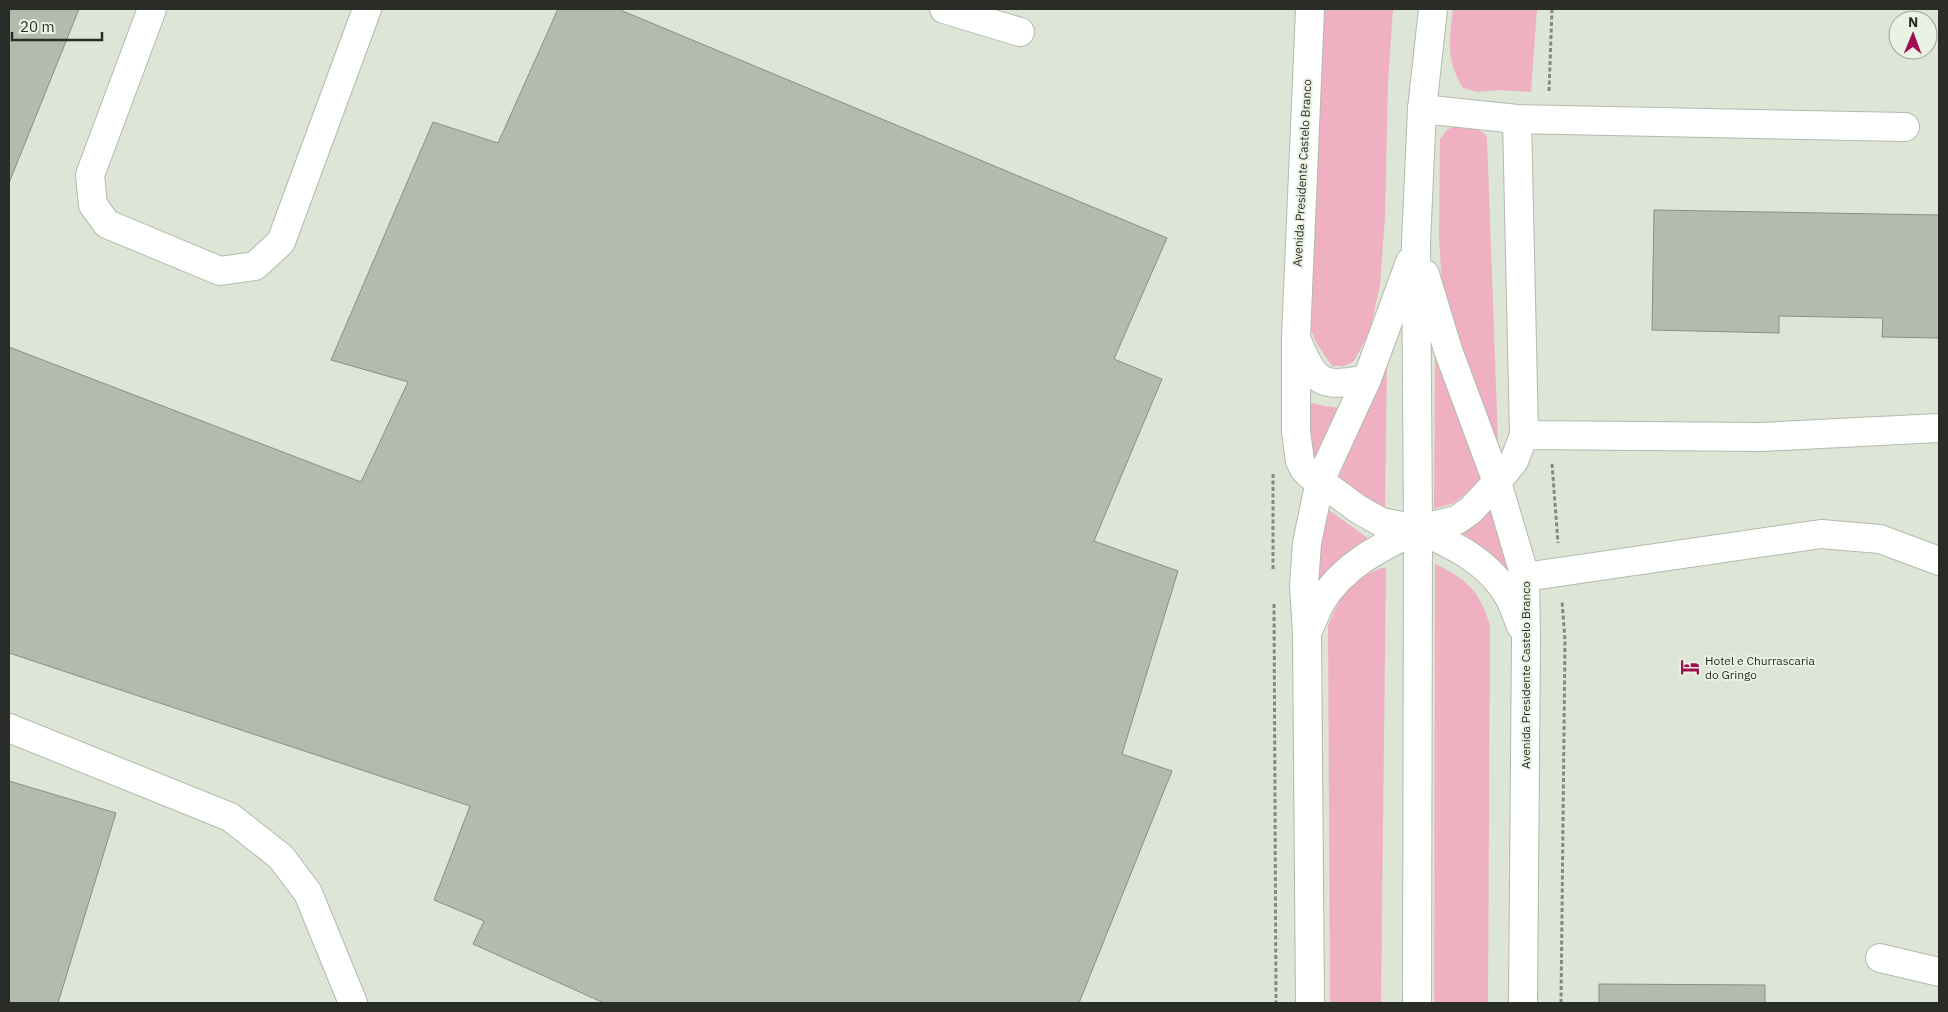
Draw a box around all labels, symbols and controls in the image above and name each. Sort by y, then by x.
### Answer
scale bar [12,10,102,42]
north arrow [1888,10,1938,60]
text: N [1908,13,1918,31]
text: 20 m [20,17,55,36]
street label: Avenida Presidente Castelo Branco [1290,78,1314,267]
street label: Avenida Presidente Castelo Branco [1518,581,1533,769]
place label: Hotel e Churrascaria do Gringo [1705,653,1815,682]
hotel icon: Hotel e Churrascaria do Gringo [1679,656,1701,678]

